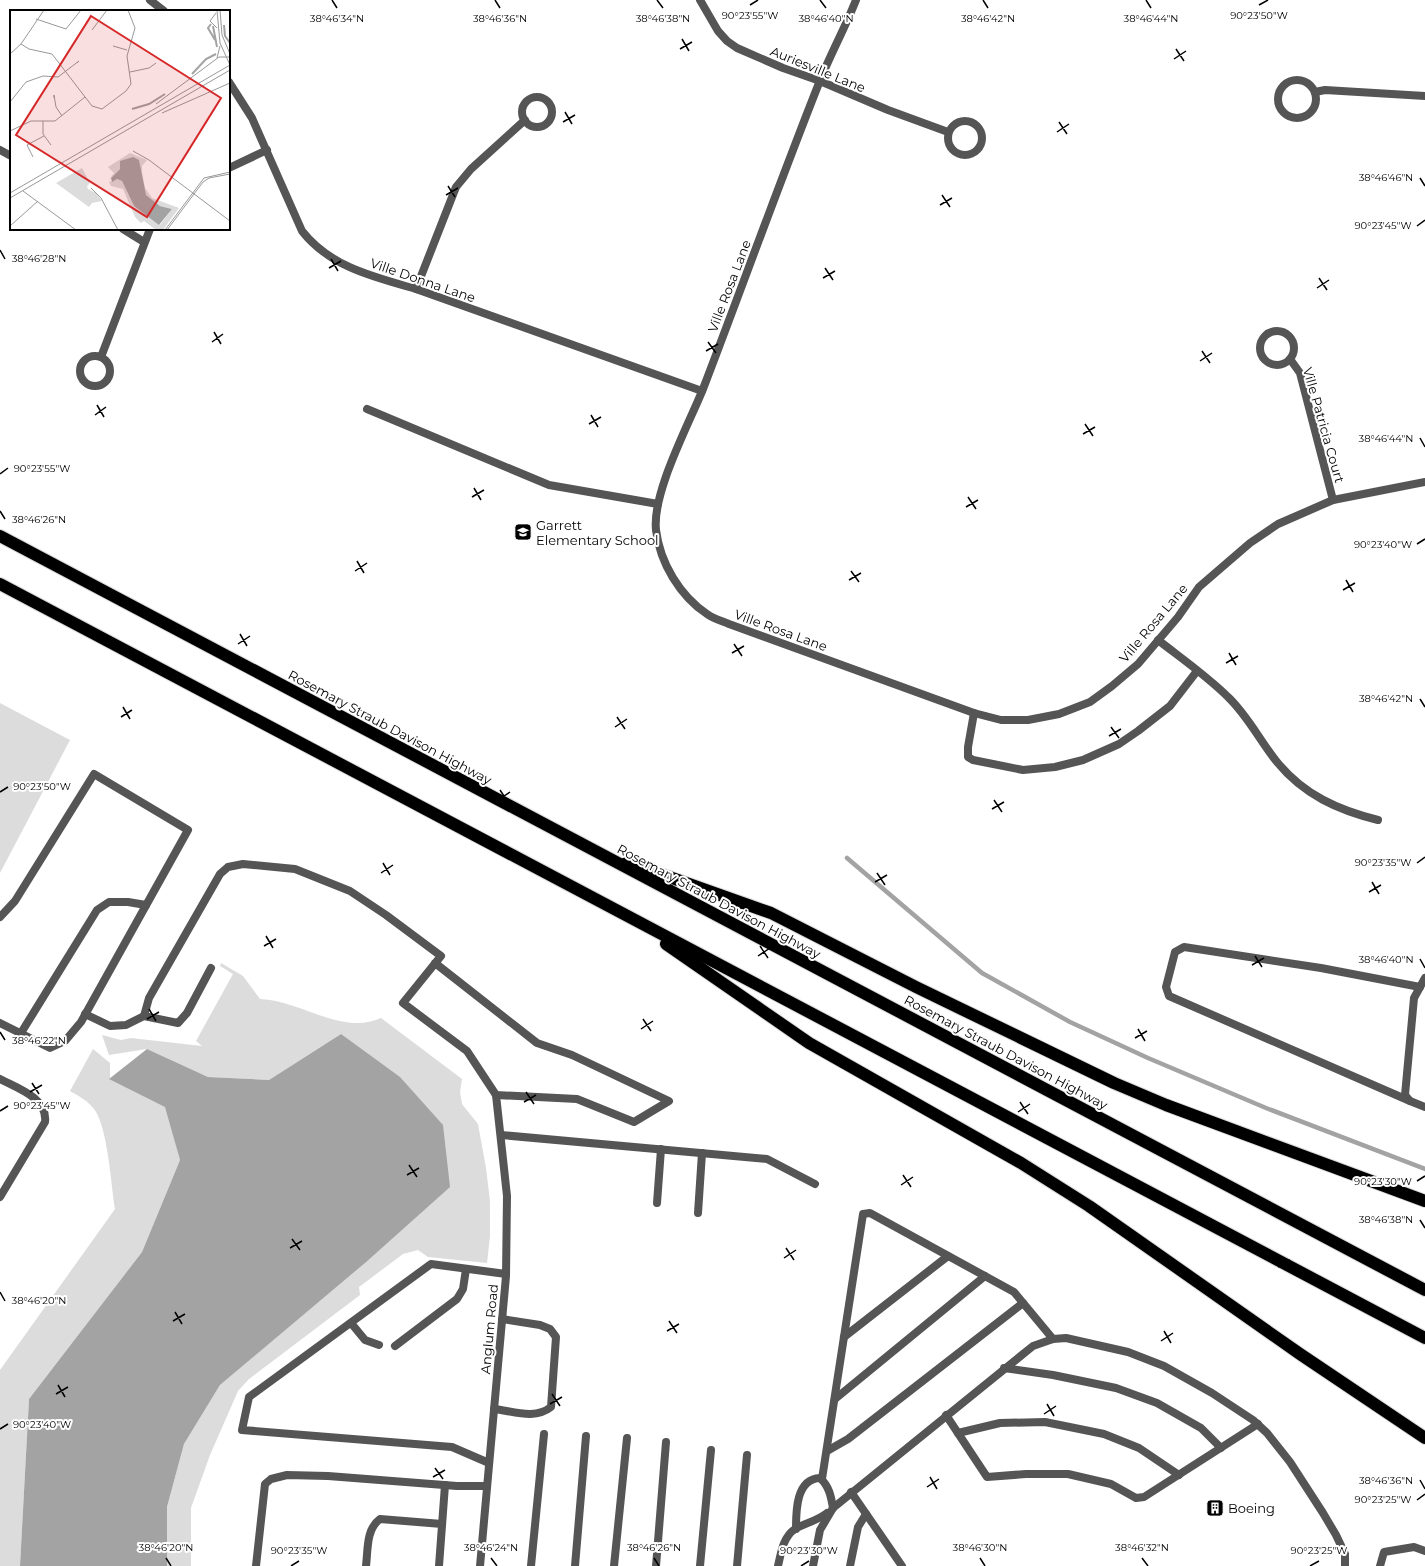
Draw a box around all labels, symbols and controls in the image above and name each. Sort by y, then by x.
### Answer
text: 90°23'55"W [722,9,778,22]
text: 90°23'50"W [1230,9,1288,22]
inset map [10,10,230,230]
text: 38°46'34"N [310,12,364,25]
text: 38°46'36"N [473,12,527,25]
text: 38°46'38"N [636,12,690,25]
text: 38°46'40"N [798,12,854,25]
text: 38°46'42"N [961,12,1015,25]
text: 38°46'44"N [1124,12,1178,25]
street label: Auriesville Lane [768,43,868,95]
text: 38°46'46"N [1359,171,1413,184]
text: 90°23'45"W [1354,219,1412,232]
street label: Ville Rosa Lane [704,237,754,334]
text: 38°46'28"N [12,252,66,265]
street label: Ville Donna Lane [368,255,478,306]
street label: Ville Patricia Court [1300,365,1348,485]
text: 38°46'44"N [1359,432,1413,445]
text: 90°23'55"W [14,462,70,475]
text: 38°46'26"N [12,513,66,526]
place label: Garrett Elementary School [536,517,659,548]
school or university icon: Garrett Elementary School [513,522,533,542]
text: 90°23'40"W [1354,538,1412,551]
street label: Ville Rosa Lane [1116,580,1191,665]
street label: Ville Rosa Lane [732,606,830,654]
street label: Rosemary Straub Davison Highway [286,666,495,788]
text: 38°46'42"N [1359,692,1413,705]
text: 90°23'50"W [13,780,71,793]
street label: Rosemary Straub Davison Highway [615,840,824,962]
text: 90°23'35"W [1355,856,1411,869]
text: 38°46'40"N [1358,953,1414,966]
street label: Rosemary Straub Davison Highway [902,991,1111,1113]
text: 38°46'22"N [12,1034,66,1047]
text: 90°23'45"W [13,1099,71,1112]
text: 90°23'30"W [1354,1175,1412,1188]
text: 38°46'38"N [1359,1213,1413,1226]
street label: Anglum Road [477,1283,501,1375]
text: 38°46'20"N [12,1294,66,1307]
text: 90°23'40"W [13,1418,71,1431]
text: 38°46'36"N [1359,1474,1413,1487]
text: 90°23'25"W [1355,1493,1411,1506]
building icon: Boeing [1205,1498,1225,1518]
place label: Boeing [1228,1500,1275,1516]
text: 38°46'20"N [139,1541,193,1554]
text: 38°46'24"N [464,1541,518,1554]
text: 38°46'26"N [627,1541,681,1554]
text: 38°46'30"N [953,1541,1007,1554]
text: 38°46'32"N [1115,1541,1169,1554]
text: 90°23'35"W [271,1544,327,1557]
text: 90°23'30"W [780,1544,838,1557]
text: 90°23'25"W [1291,1544,1347,1557]

